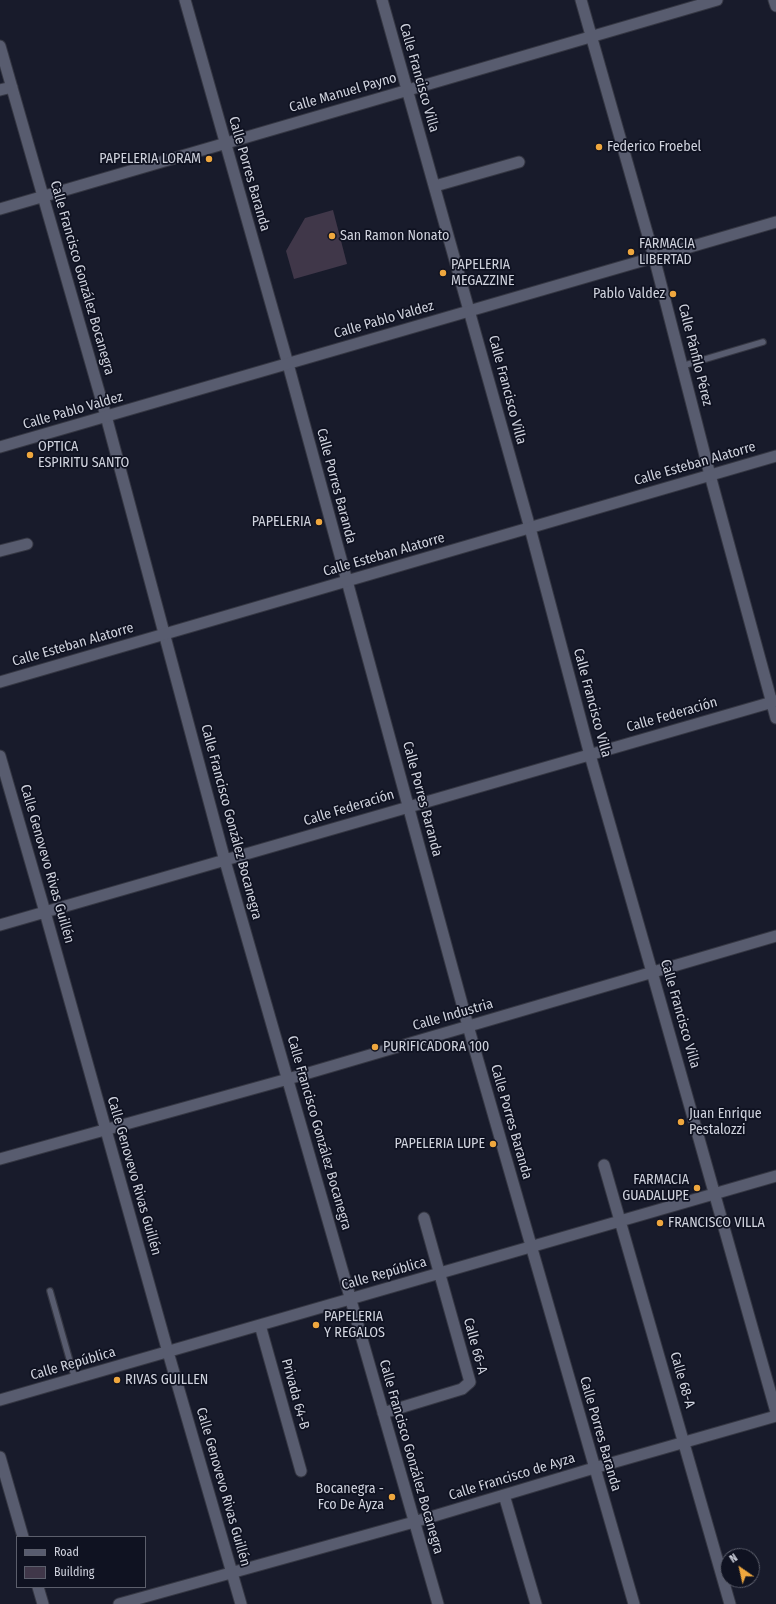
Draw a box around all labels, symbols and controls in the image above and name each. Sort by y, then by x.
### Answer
street label: Calle Francisco Villa [395,22,443,134]
street label: Calle Manuel Payno [287,70,399,116]
street label: Calle Porres Baranda [225,115,273,233]
place label: Federico Froebel [607,139,701,155]
marker: Federico Froebel [594,142,604,152]
place label: PAPELERIA LORAM [99,151,201,167]
marker: PAPELERIA LORAM [204,154,214,164]
street label: Calle Francisco González Bocanegra [46,179,118,377]
place label: San Ramon Nonato [340,228,449,244]
marker: San Ramon Nonato [327,231,337,241]
place label: FARMACIA LIBERTAD [639,236,695,268]
marker: FARMACIA LIBERTAD [626,247,636,257]
place label: PAPELERIA MEGAZZINE [451,257,515,290]
marker: PAPELERIA MEGAZZINE [438,268,448,278]
place label: Pablo Valdez [593,286,665,302]
marker: Pablo Valdez [668,289,678,299]
street label: Calle Pablo Valdez [332,298,436,342]
street label: Calle Pánfilo Pérez [674,302,716,408]
street label: Calle Francisco Villa [484,334,530,446]
street label: Calle Pablo Valdez [21,389,125,433]
street label: Calle Porres Baranda [313,427,359,545]
place label: OPTICA ESPIRITU SANTO [38,439,129,472]
street label: Calle Esteban Alatorre [632,439,758,489]
marker: OPTICA ESPIRITU SANTO [25,450,35,460]
place label: PAPELERIA [252,514,311,530]
marker: PAPELERIA [314,517,324,527]
street label: Calle Esteban Alatorre [321,530,447,580]
street label: Calle Esteban Alatorre [10,620,136,670]
street label: Calle Francisco Villa [569,647,615,759]
street label: Calle Federación [625,694,719,736]
street label: Calle Francisco González Bocanegra [197,723,265,921]
street label: Calle Porres Baranda [399,740,445,858]
street label: Calle Genovevo Rivas Guillén [16,783,78,945]
street label: Calle Federación [302,786,396,830]
street label: Calle Francisco Villa [656,958,704,1070]
street label: Calle Industria [411,995,495,1035]
street label: Calle Francisco González Bocanegra [283,1034,355,1232]
place label: PURIFICADORA 100 [383,1039,489,1055]
marker: PURIFICADORA 100 [370,1042,380,1052]
street label: Calle Porres Baranda [487,1063,535,1181]
street label: Calle Genovevo Rivas Guillén [103,1095,165,1257]
place label: Juan Enrique Pestalozzi [689,1106,762,1138]
marker: Juan Enrique Pestalozzi [676,1117,686,1127]
place label: PAPELERIA LUPE [395,1136,485,1152]
marker: PAPELERIA LUPE [488,1139,498,1149]
place label: FARMACIA GUADALUPE [622,1172,689,1204]
marker: FARMACIA GUADALUPE [692,1183,702,1193]
place label: FRANCISCO VILLA [668,1215,765,1231]
marker: FRANCISCO VILLA [655,1218,665,1228]
street label: Calle República [340,1254,428,1294]
place label: PAPELERIA Y REGALOS [324,1309,385,1342]
street label: Calle 66-A [459,1316,491,1376]
marker: PAPELERIA Y REGALOS [311,1320,321,1330]
street label: Calle República [29,1344,117,1384]
street label: Calle 68-A [666,1350,698,1410]
street label: Privada 64-B [277,1357,313,1431]
street label: Calle Francisco González Bocanegra [375,1358,447,1556]
place label: RIVAS GUILLEN [125,1372,208,1388]
marker: RIVAS GUILLEN [112,1375,122,1385]
street label: Calle Porres Baranda [576,1375,624,1493]
street label: Calle Genovevo Rivas Guillén [192,1406,254,1568]
street label: Calle Francisco de Ayza [447,1450,577,1504]
place label: Bocanegra - Fco De Ayza [316,1481,384,1514]
marker: Bocanegra - Fco De Ayza [387,1492,397,1502]
legend [16,1536,146,1588]
text: Road [54,1545,79,1559]
north arrow [720,1548,760,1588]
text: N [727,1551,740,1566]
text: Building [54,1565,94,1579]

